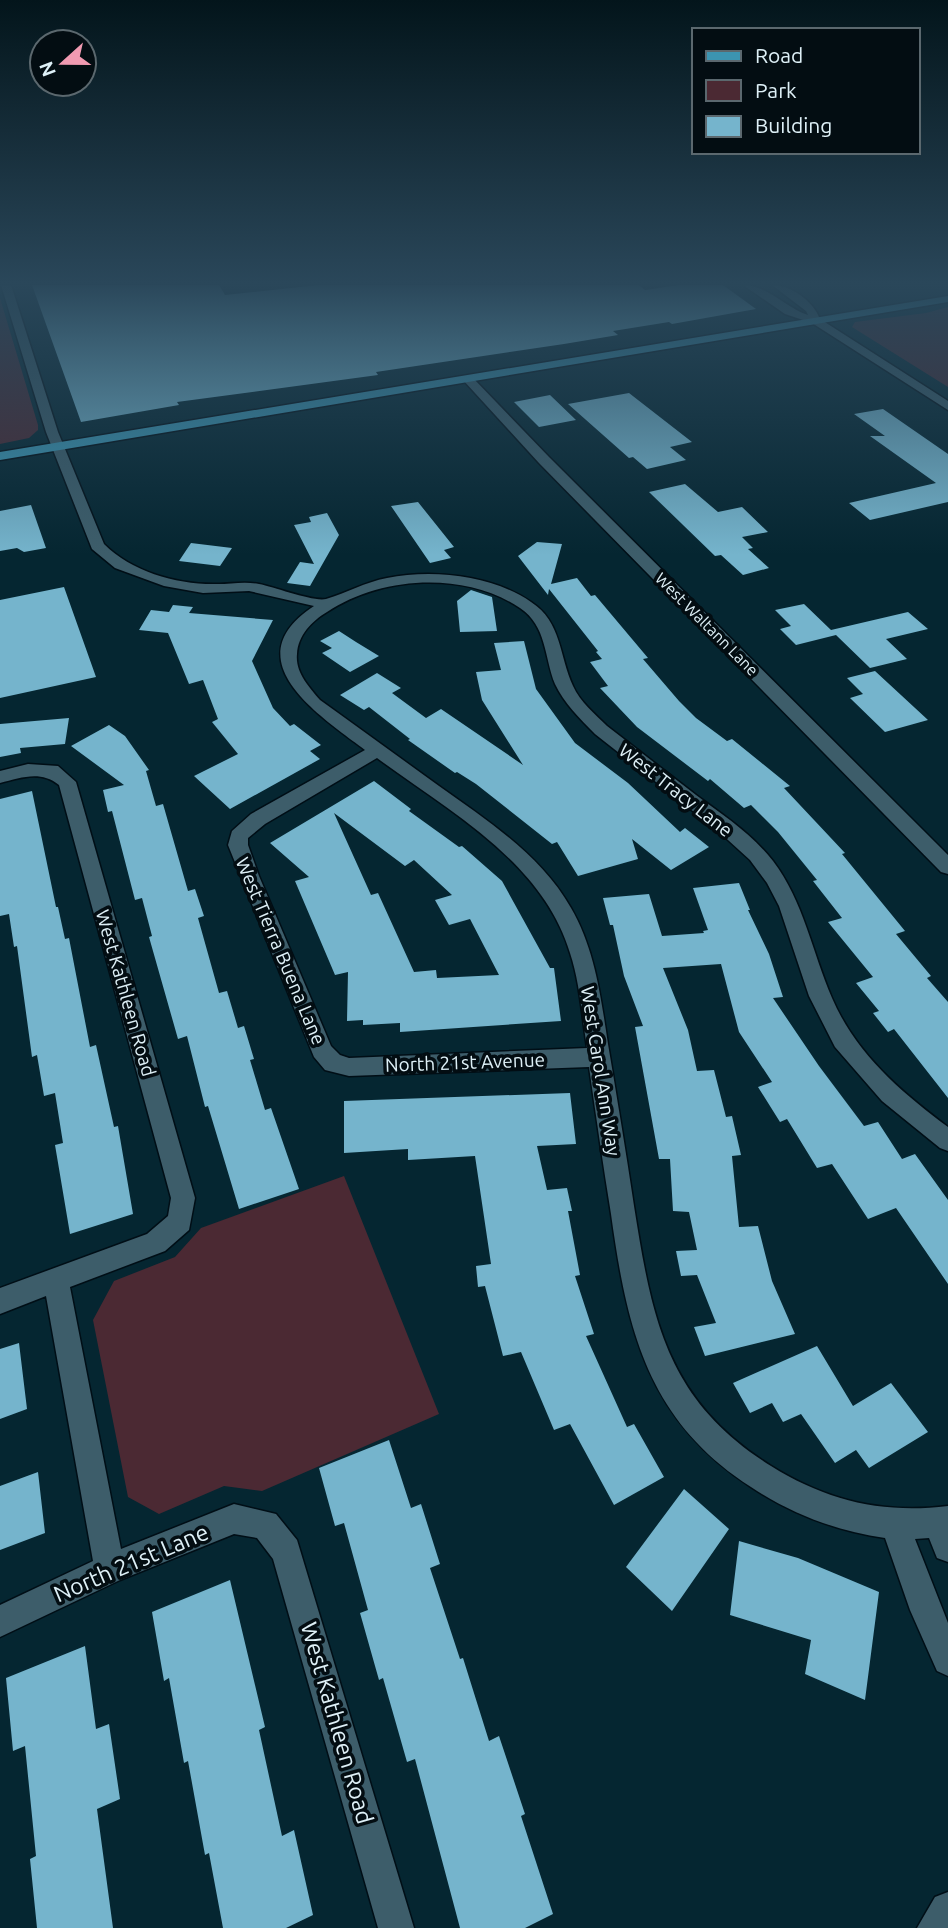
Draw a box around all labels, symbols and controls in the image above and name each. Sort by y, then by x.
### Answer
north arrow [28,28,98,98]
legend [692,28,920,154]
text: Road [755,43,803,67]
text: N [34,59,60,80]
text: Park [755,78,797,102]
text: Building [755,113,832,137]
street label: West Waltann Lane [652,569,762,679]
street label: West Tracy Lane [615,739,737,841]
street label: West Tierra Buena Lane [231,854,331,1048]
street label: West Kathleen Road [92,907,160,1079]
street label: West Carol Ann Way [577,985,625,1157]
street label: North 21st Avenue [385,1048,545,1076]
street label: North 21st Lane [50,1519,212,1606]
street label: West Kathleen Road [297,1619,378,1827]

